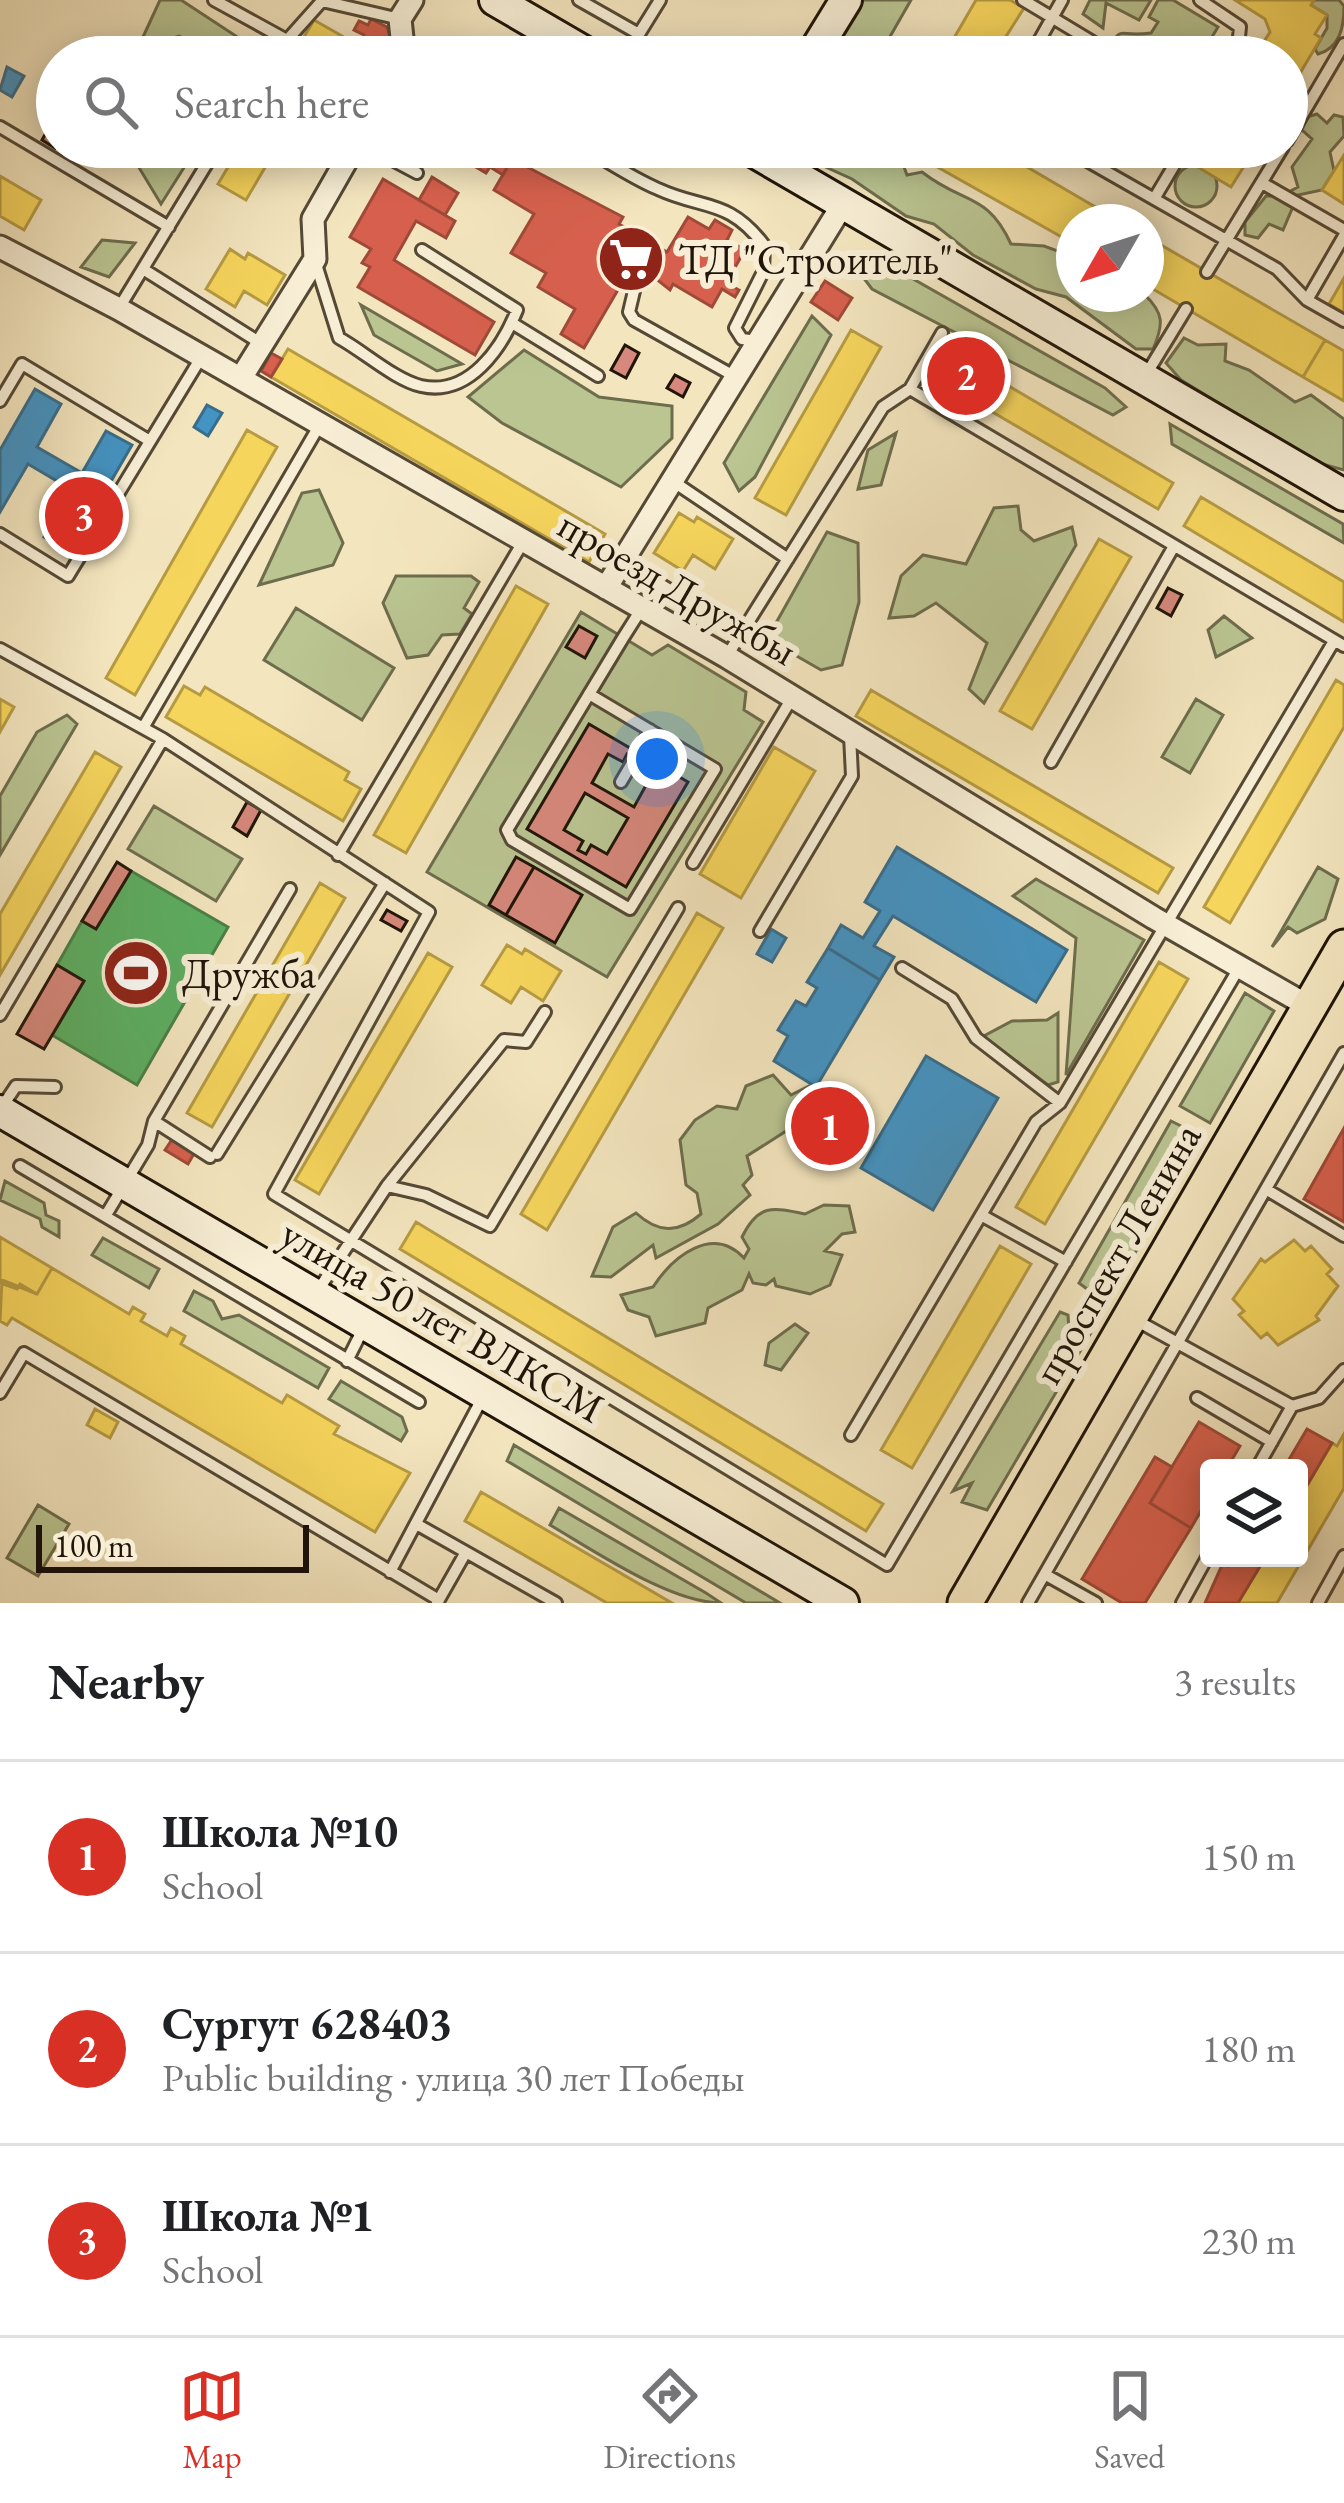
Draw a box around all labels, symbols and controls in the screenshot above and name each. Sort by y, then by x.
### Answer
search box [36,36,1308,168]
icon: search [78,69,144,135]
text: Search here [174,73,369,131]
north arrow [1056,204,1164,312]
supermarket icon: ТД "Строитель" [596,224,666,294]
place label: ТД "Строитель" [678,232,953,287]
pin: 2 [927,331,1005,421]
pin: 3 [45,471,123,561]
street label: проезд Дружбы [548,497,807,678]
your location [627,729,687,789]
sports icon: Дружба [101,938,171,1008]
place label: Дружба [182,946,316,1001]
pin: 1 [791,1081,869,1171]
street label: проспект Ленина [1020,1113,1213,1394]
street label: улица 50 лет ВЛКСМ [271,1205,614,1435]
map controls [1200,1459,1308,1567]
button: layers [1200,1459,1308,1567]
scale bar [36,1519,309,1572]
text: 100 m [54,1524,134,1567]
text: Nearby [48,1648,204,1714]
text: 3 results [1174,1656,1296,1707]
text: Школа №10 [162,1802,398,1860]
text: 1 [77,1831,97,1882]
text: 150 m [1202,1831,1296,1882]
text: School [162,1860,263,1911]
text: Сургут 628403 [162,1994,452,2052]
text: 2 [77,2023,97,2074]
text: 180 m [1202,2023,1296,2074]
text: Public building · улица 30 лет Победы [162,2052,745,2103]
text: Школа №1 [162,2186,374,2244]
text: 3 [77,2215,97,2266]
text: 230 m [1202,2215,1296,2266]
text: School [162,2244,263,2295]
tab: Map [179,2363,245,2478]
tab: Directions [603,2363,736,2478]
tab: Saved [1094,2363,1165,2478]

